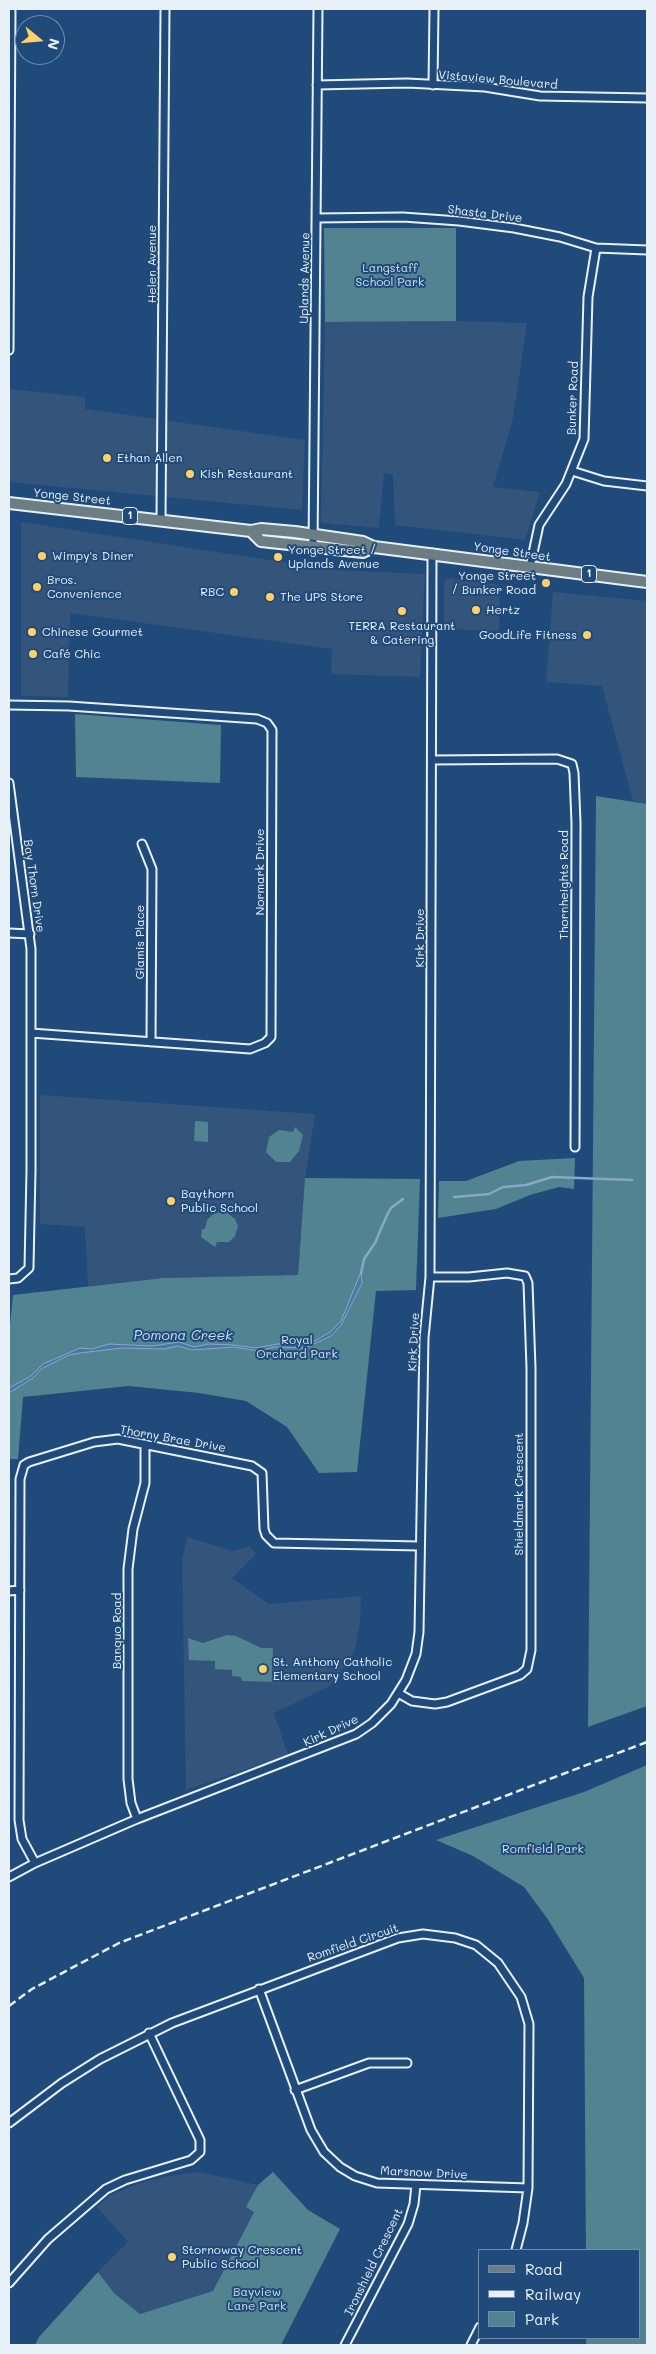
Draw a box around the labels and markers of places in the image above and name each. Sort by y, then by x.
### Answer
place label: Ethan Allen [117,451,182,465]
marker: Ethan Allen [101,452,113,464]
place label: Kish Restaurant [200,467,293,481]
marker: Kish Restaurant [184,468,196,480]
place label: Yonge Street / Uplands Avenue [288,543,379,571]
place label: Wimpy's Diner [52,549,134,563]
marker: Wimpy's Diner [36,550,48,562]
marker: Yonge Street / Uplands Avenue [272,551,284,563]
place label: Yonge Street / Bunker Road [452,569,536,597]
place label: Bros. Convenience [47,573,122,601]
marker: Yonge Street / Bunker Road [540,577,552,589]
marker: Bros. Convenience [31,581,43,593]
place label: RBC [200,585,224,599]
marker: RBC [228,586,240,598]
place label: The UPS Store [280,590,363,604]
marker: The UPS Store [264,591,276,603]
place label: Hertz [486,603,520,617]
marker: Hertz [470,604,482,616]
marker: TERRA Restaurant & Catering [396,605,408,617]
place label: TERRA Restaurant & Catering [349,619,455,647]
place label: Chinese Gourmet [42,625,143,639]
marker: Chinese Gourmet [26,626,38,638]
place label: GoodLife Fitness [479,628,577,642]
marker: GoodLife Fitness [581,629,593,641]
place label: Café Chic [43,647,101,661]
marker: Café Chic [27,648,39,660]
place label: Baythorn Public School [181,1187,258,1215]
marker: Baythorn Public School [165,1195,177,1207]
place label: St. Anthony Catholic Elementary School [273,1655,392,1683]
marker: St. Anthony Catholic Elementary School [257,1663,269,1675]
place label: Stornoway Crescent Public School [182,2243,302,2271]
marker: Stornoway Crescent Public School [166,2251,178,2263]

